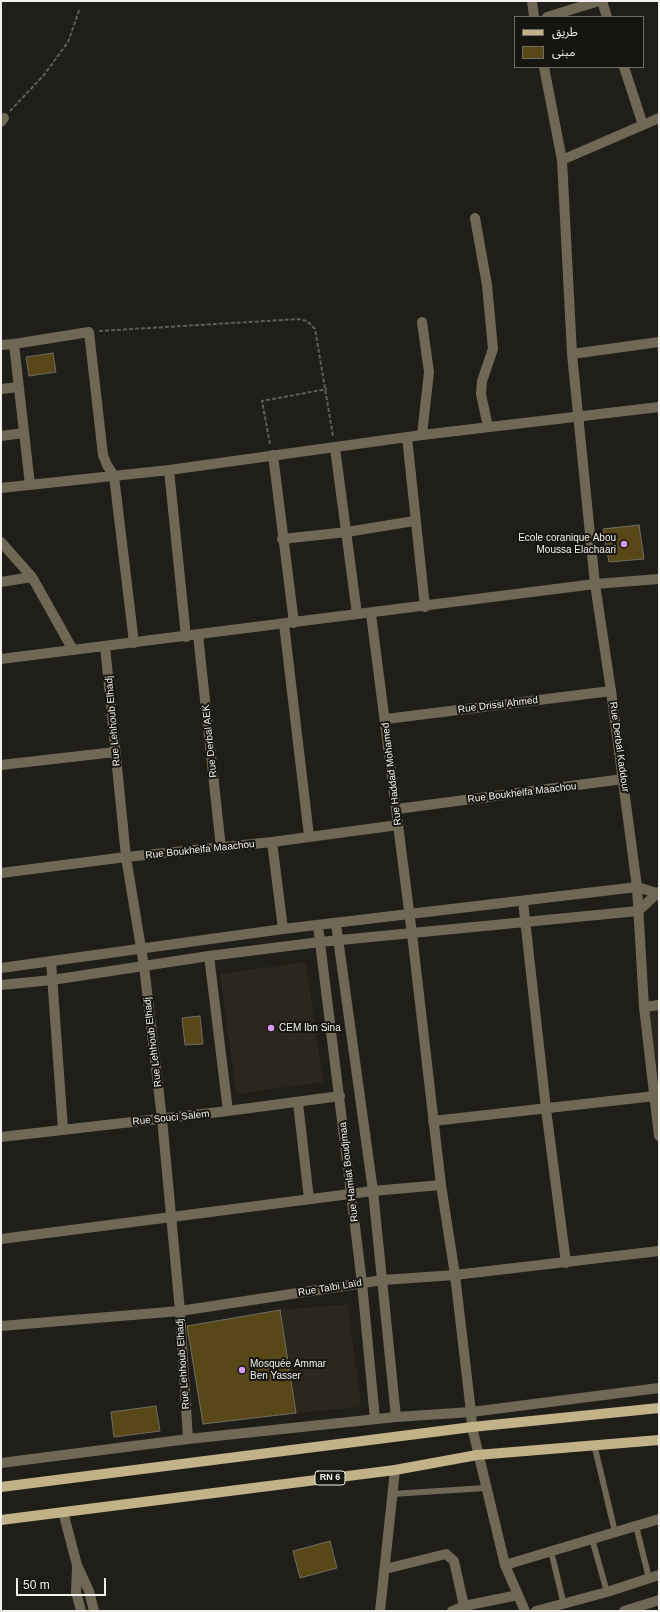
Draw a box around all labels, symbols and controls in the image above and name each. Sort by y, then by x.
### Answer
legend [514,16,644,68]
text: طريق [552,25,578,39]
text: مبنى [552,45,575,59]
place label: Ecole coranique Abou Moussa Elachaari [518,532,616,556]
marker: Ecole coranique Abou Moussa Elachaari [619,539,629,549]
street label: Rue Lehhoub Elhadj [103,675,123,767]
street label: Rue Drissi Ahmed [457,694,539,716]
street label: Rue Derbal Kaddour [607,701,631,793]
street label: Rue Derbal AEK [200,704,220,778]
street label: Rue Haddad Mohamed [380,722,404,826]
street label: Rue Boukhelfa Maachou [467,780,577,806]
street label: Rue Boukhelfa Maachou [145,838,255,862]
street label: Rue Lehhoub Elhadj [142,996,164,1088]
place label: CEM Ibn Sina [279,1022,341,1034]
marker: CEM Ibn Sina [266,1023,276,1033]
street label: Rue Souci Salem [132,1108,210,1128]
street label: Rue Hamlat Boudjmaa [337,1121,361,1223]
street label: Rue Taïbi Laïd [297,1277,363,1299]
street label: Rue Lehhoub Elhadj [174,1318,192,1410]
place label: Mosquée Ammar Ben Yasser [250,1358,326,1382]
marker: Mosquée Ammar Ben Yasser [237,1365,247,1375]
road number: RN 6 [315,1471,345,1485]
scale bar [18,1570,108,1596]
text: 50 m [23,1578,50,1592]

